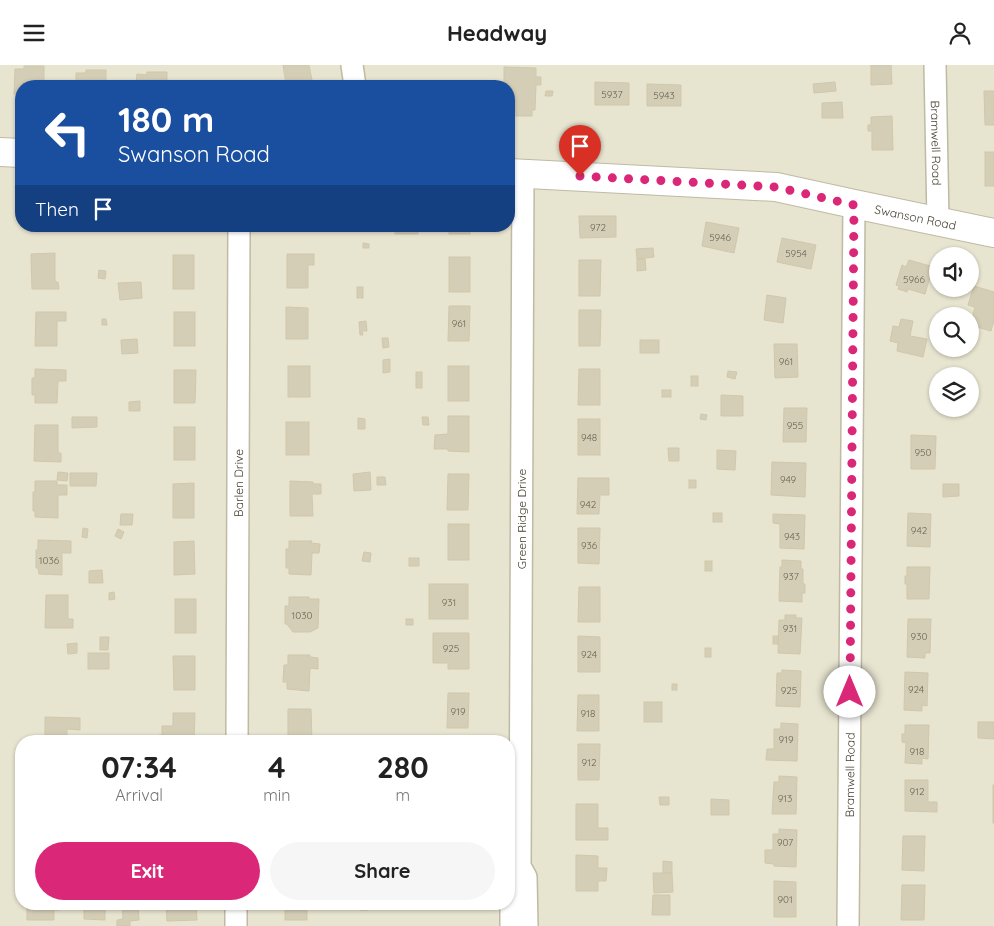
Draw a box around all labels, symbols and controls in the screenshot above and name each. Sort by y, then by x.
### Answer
icon: menu [20,19,48,47]
text: Headway [447,19,547,47]
icon: person [946,19,974,47]
house number: 5937 [601,88,623,101]
house number: 5943 [653,89,675,102]
text: 180 m [118,97,214,141]
icon: left [35,100,100,165]
street label: Bramwell Road [928,100,945,186]
pin [559,125,601,176]
icon: arrive [566,132,594,160]
text: Swanson Road [118,140,270,168]
icon: arrive [89,195,117,223]
text: Then [35,197,79,221]
street label: Swanson Road [873,201,958,232]
house number: 972 [590,221,606,234]
house number: 5946 [709,231,731,244]
house number: 5954 [785,247,807,260]
map controls [929,247,979,417]
button: sound [929,247,979,297]
house number: 5966 [903,273,926,286]
button: search [929,307,979,357]
house number: 961 [452,317,466,330]
house number: 961 [779,355,793,368]
button: layers [929,367,979,417]
house number: 955 [787,419,803,432]
house number: 948 [581,431,597,444]
house number: 950 [915,446,932,459]
street label: Barlen Drive [230,449,246,517]
street label: Green Ridge Drive [514,469,529,569]
house number: 949 [780,473,797,486]
house number: 942 [580,498,597,511]
house number: 942 [911,524,928,537]
house number: 943 [784,530,800,543]
house number: 936 [581,539,598,552]
house number: 1036 [39,554,60,567]
house number: 937 [783,570,799,583]
house number: 931 [442,596,456,609]
house number: 1030 [292,609,312,622]
house number: 931 [783,622,797,635]
house number: 930 [911,630,927,643]
house number: 925 [443,642,459,655]
house number: 924 [581,648,597,661]
position arrow [823,665,875,717]
house number: 924 [908,683,924,696]
house number: 925 [781,684,797,697]
house number: 919 [451,705,466,718]
house number: 918 [581,707,595,720]
street label: Bramwell Road [841,732,857,818]
house number: 919 [779,733,794,746]
house number: 918 [910,745,924,758]
text: 07:34 [101,748,177,786]
text: 4 [268,748,286,786]
text: 280 [377,748,429,786]
house number: 912 [582,756,597,769]
text: Arrival [115,785,163,805]
text: min [263,785,290,805]
text: m [395,785,410,805]
house number: 912 [910,785,925,798]
house number: 913 [778,792,792,805]
house number: 907 [777,836,793,849]
button: Exit [35,842,260,900]
button: Share [270,842,495,900]
house number: 901 [777,893,793,906]

